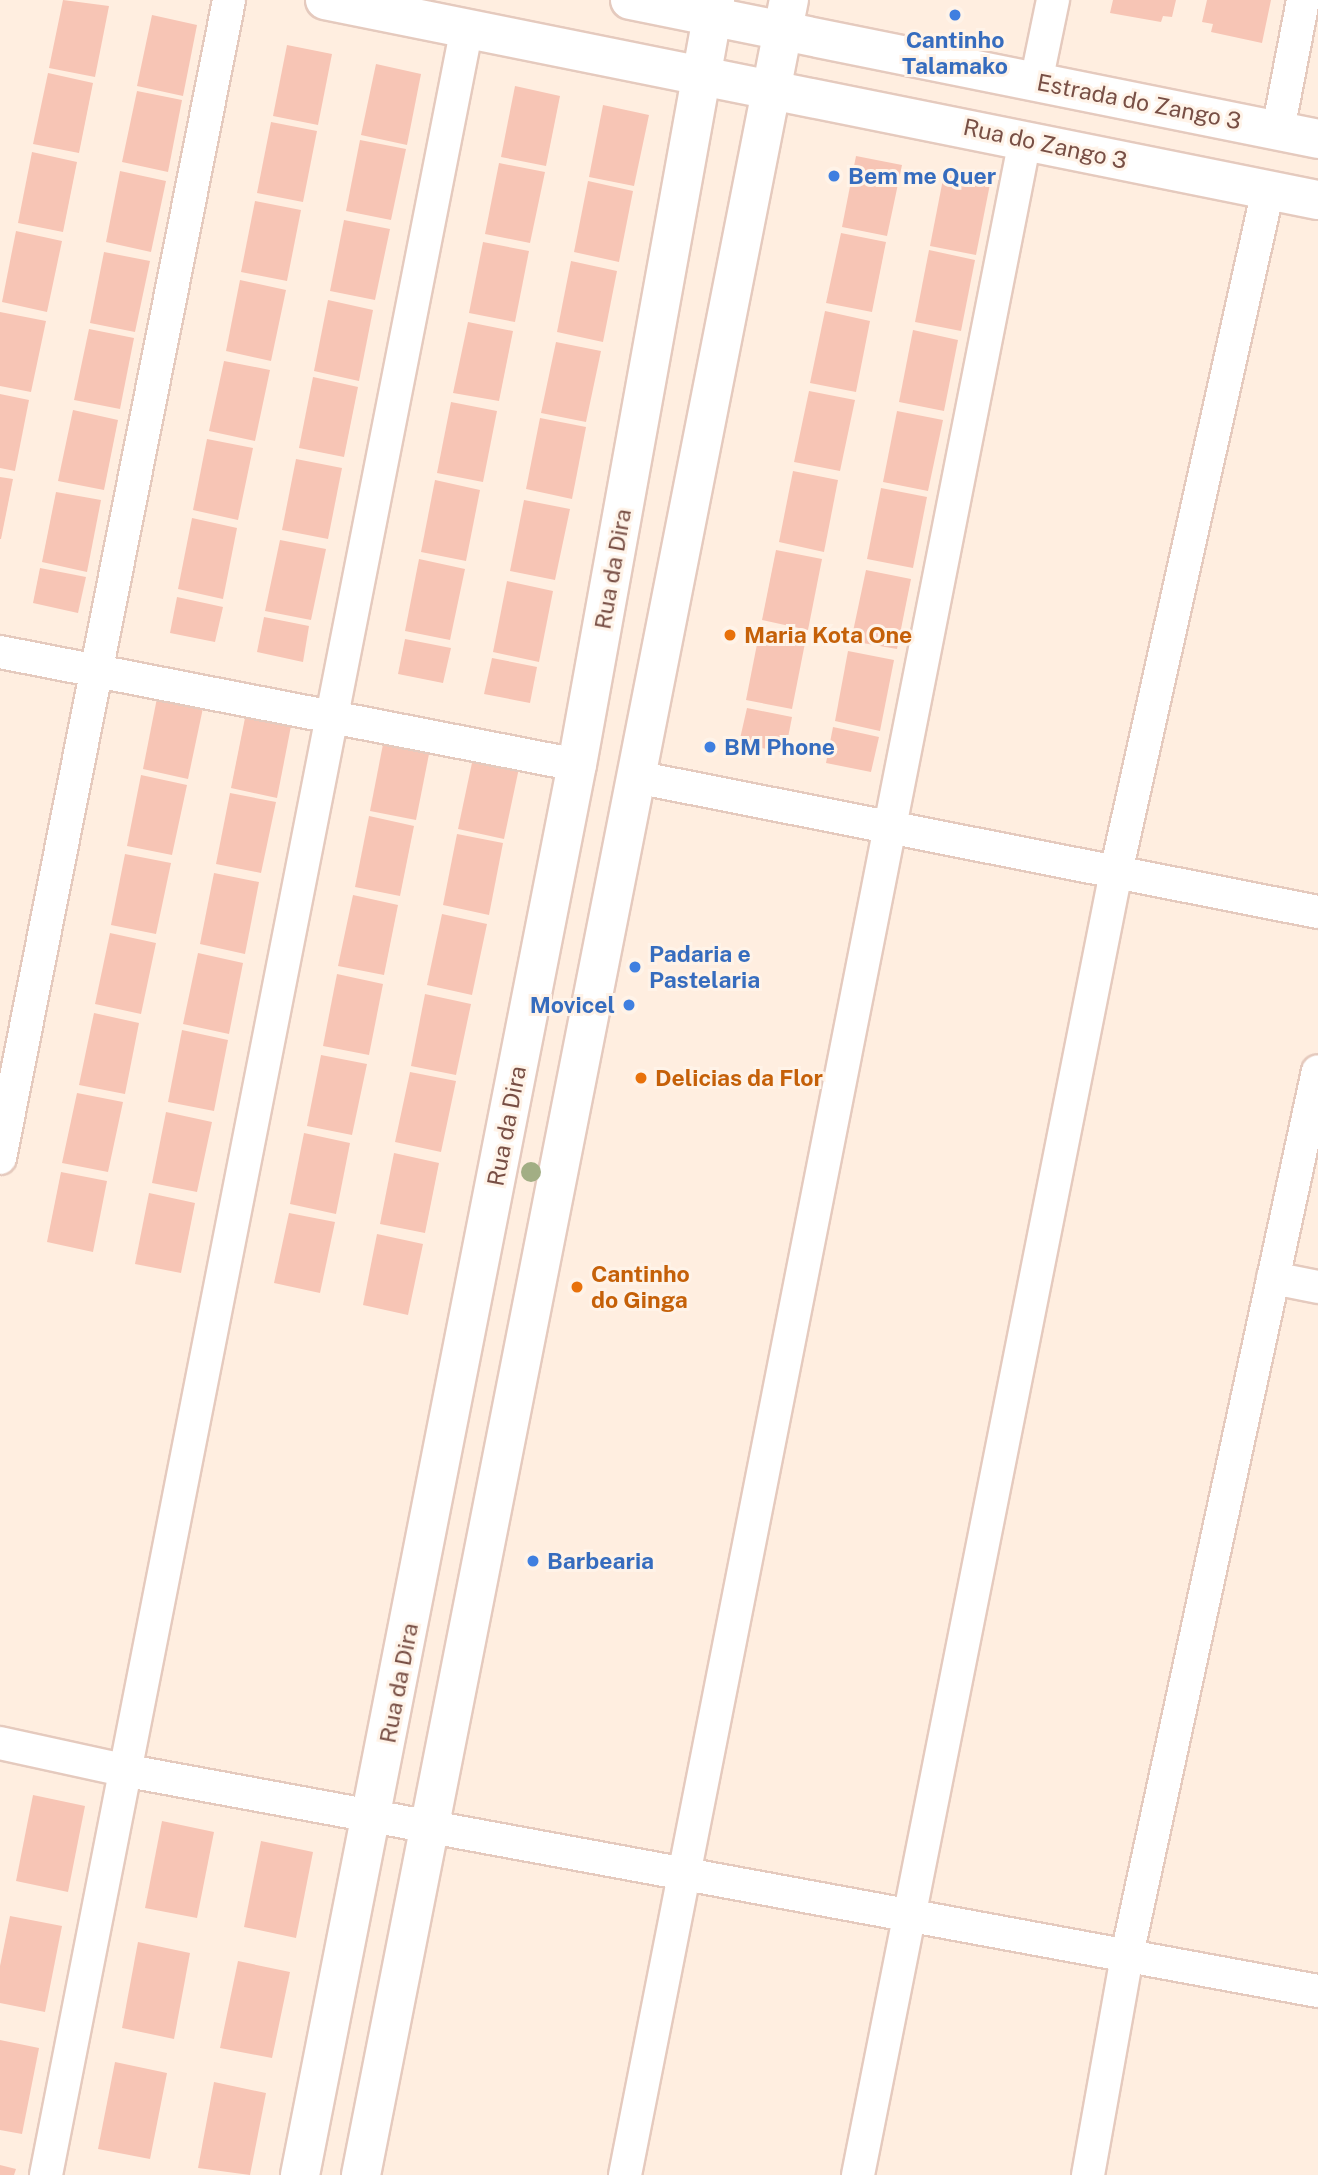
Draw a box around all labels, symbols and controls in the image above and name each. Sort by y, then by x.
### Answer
marker: Cantinho Talamako [947,7,963,23]
place label: Cantinho Talamako [902,26,1008,80]
street label: Estrada do Zango 3 [1034,69,1244,135]
street label: Rua do Zango 3 [960,113,1130,175]
place label: Bem me Quer [848,162,996,190]
marker: Bem me Quer [826,168,842,184]
street label: Rua da Dira [589,506,637,632]
place label: Maria Kota One [744,621,912,649]
marker: Maria Kota One [722,627,738,643]
place label: BM Phone [724,733,835,761]
marker: BM Phone [702,739,718,755]
place label: Padaria e Pastelaria [649,940,760,994]
marker: Padaria e Pastelaria [627,959,643,975]
place label: Movicel [530,991,615,1019]
marker: Movicel [621,997,637,1013]
street label: Rua da Dira [482,1063,532,1189]
place label: Delicias da Flor [655,1064,823,1092]
marker: Delicias da Flor [633,1070,649,1086]
place label: Cantinho do Ginga [591,1260,690,1314]
marker: Cantinho do Ginga [569,1279,585,1295]
place label: Barbearia [547,1547,654,1575]
marker: Barbearia [525,1553,541,1569]
street label: Rua da Dira [374,1620,424,1746]

